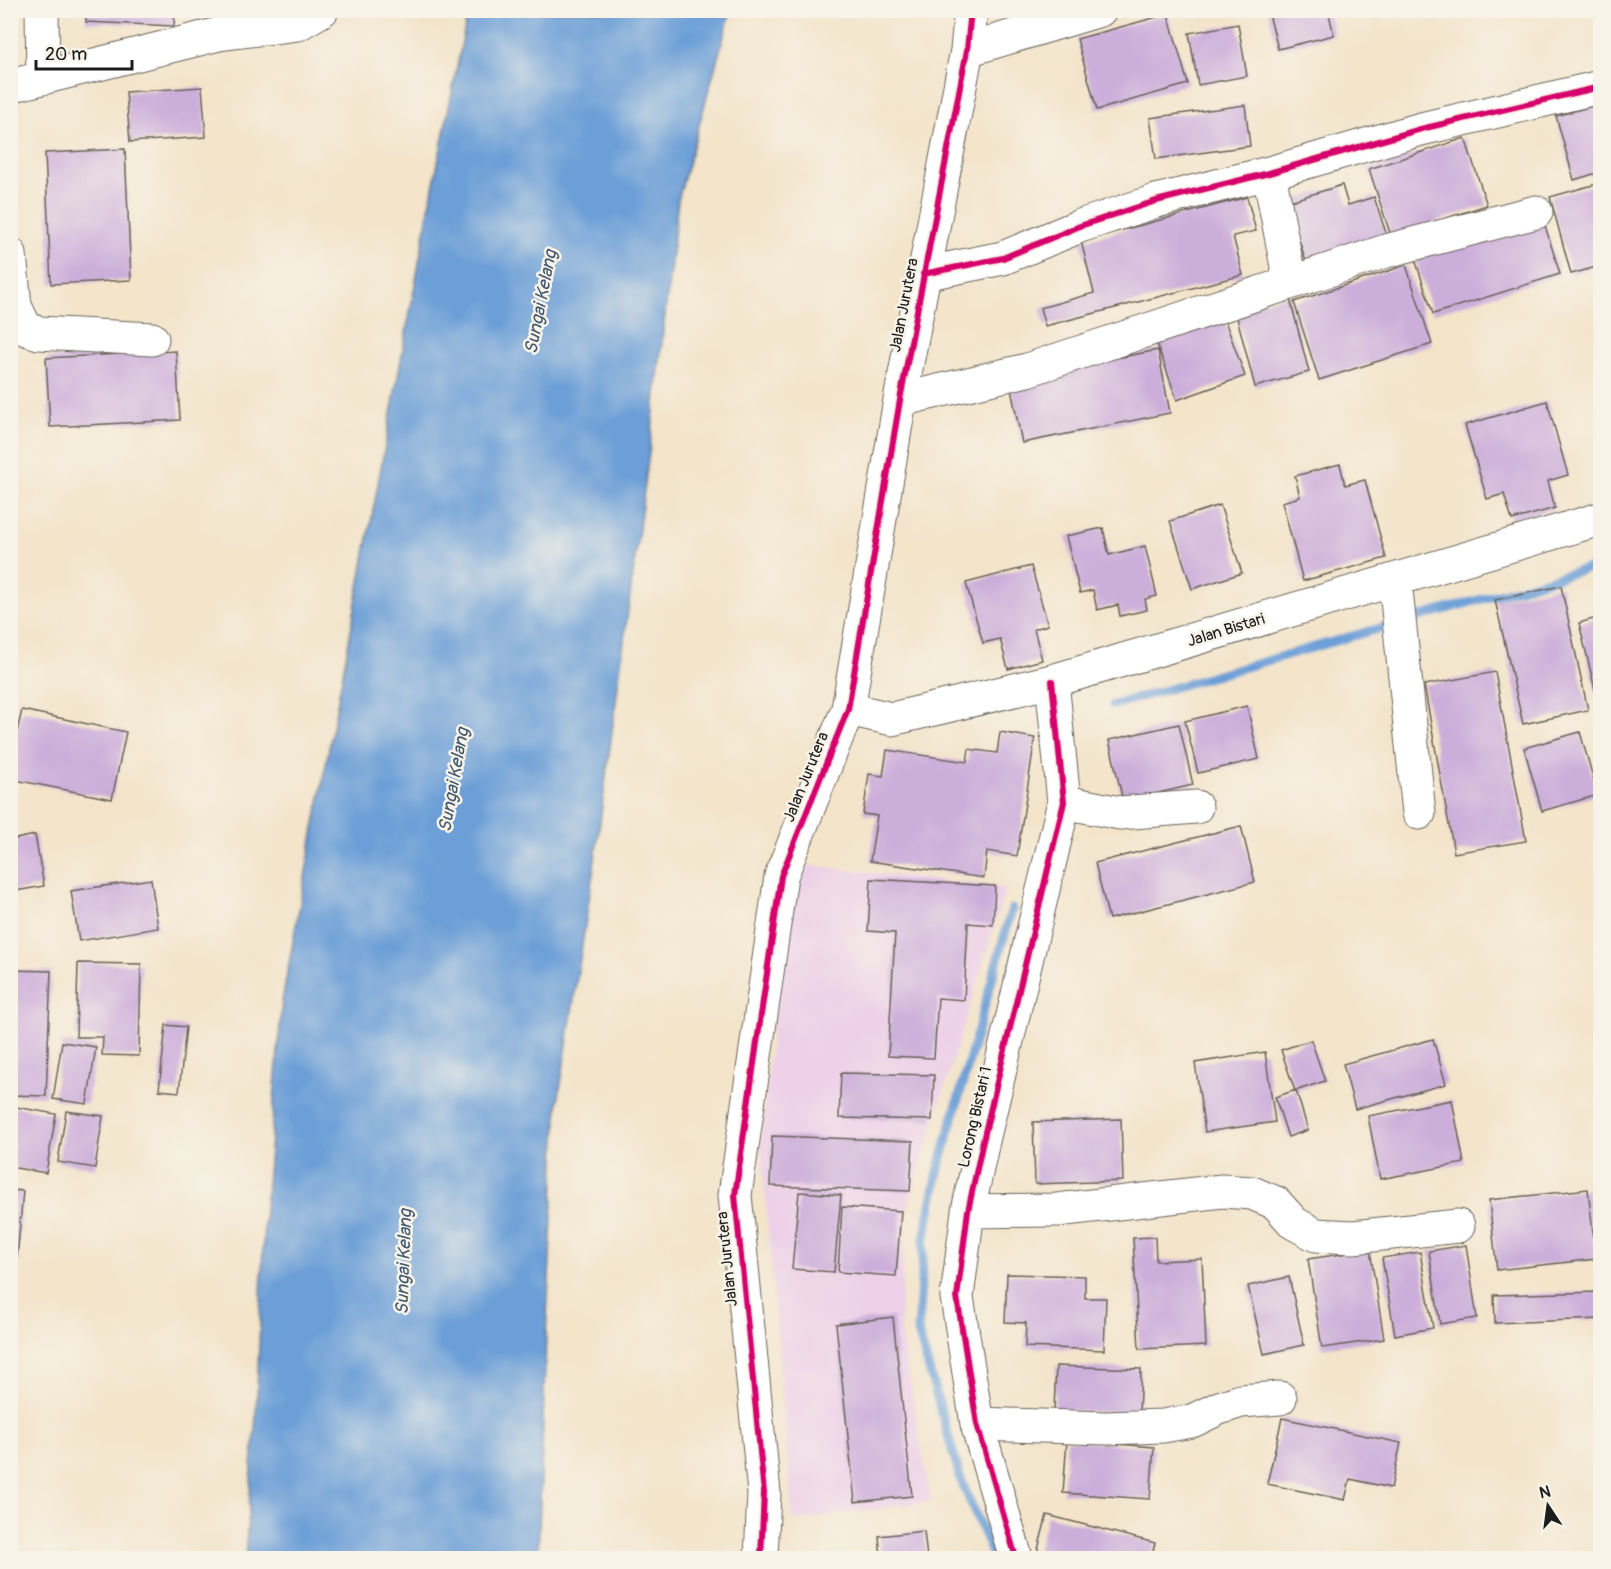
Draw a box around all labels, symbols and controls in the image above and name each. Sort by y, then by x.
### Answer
scale bar [36,33,132,71]
text: 20 m [45,43,87,66]
water label: Sungai Kelang [520,246,563,356]
street label: Jalan Jurutera [885,256,923,354]
street label: Jalan Bistari [1185,609,1267,651]
water label: Sungai Kelang [434,724,475,834]
street label: Jalan Jurutera [779,729,833,825]
street label: Lorong Bistari 1 [954,1064,996,1170]
water label: Sungai Kelang [391,1207,417,1315]
street label: Jalan Jurutera [712,1211,742,1307]
north arrow [1518,1476,1578,1536]
text: N [1537,1481,1553,1503]

